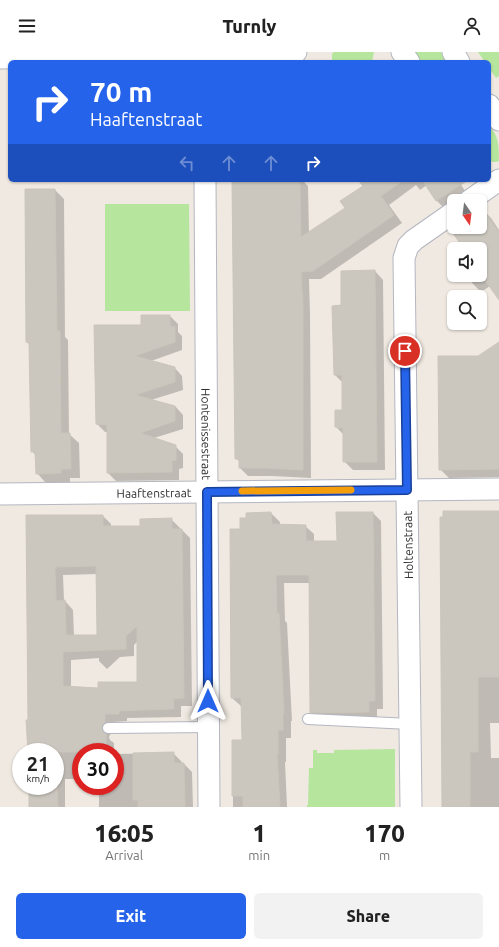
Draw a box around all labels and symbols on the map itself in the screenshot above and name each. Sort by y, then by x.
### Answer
north arrow [447,194,487,234]
pin [388,334,422,368]
street label: Hontenissestraat [200,388,213,480]
street label: Haaftenstraat [116,486,192,499]
street label: Holtenstraat [401,511,415,579]
position arrow [187,680,229,722]
speed limit sign: 30 [72,743,124,795]

